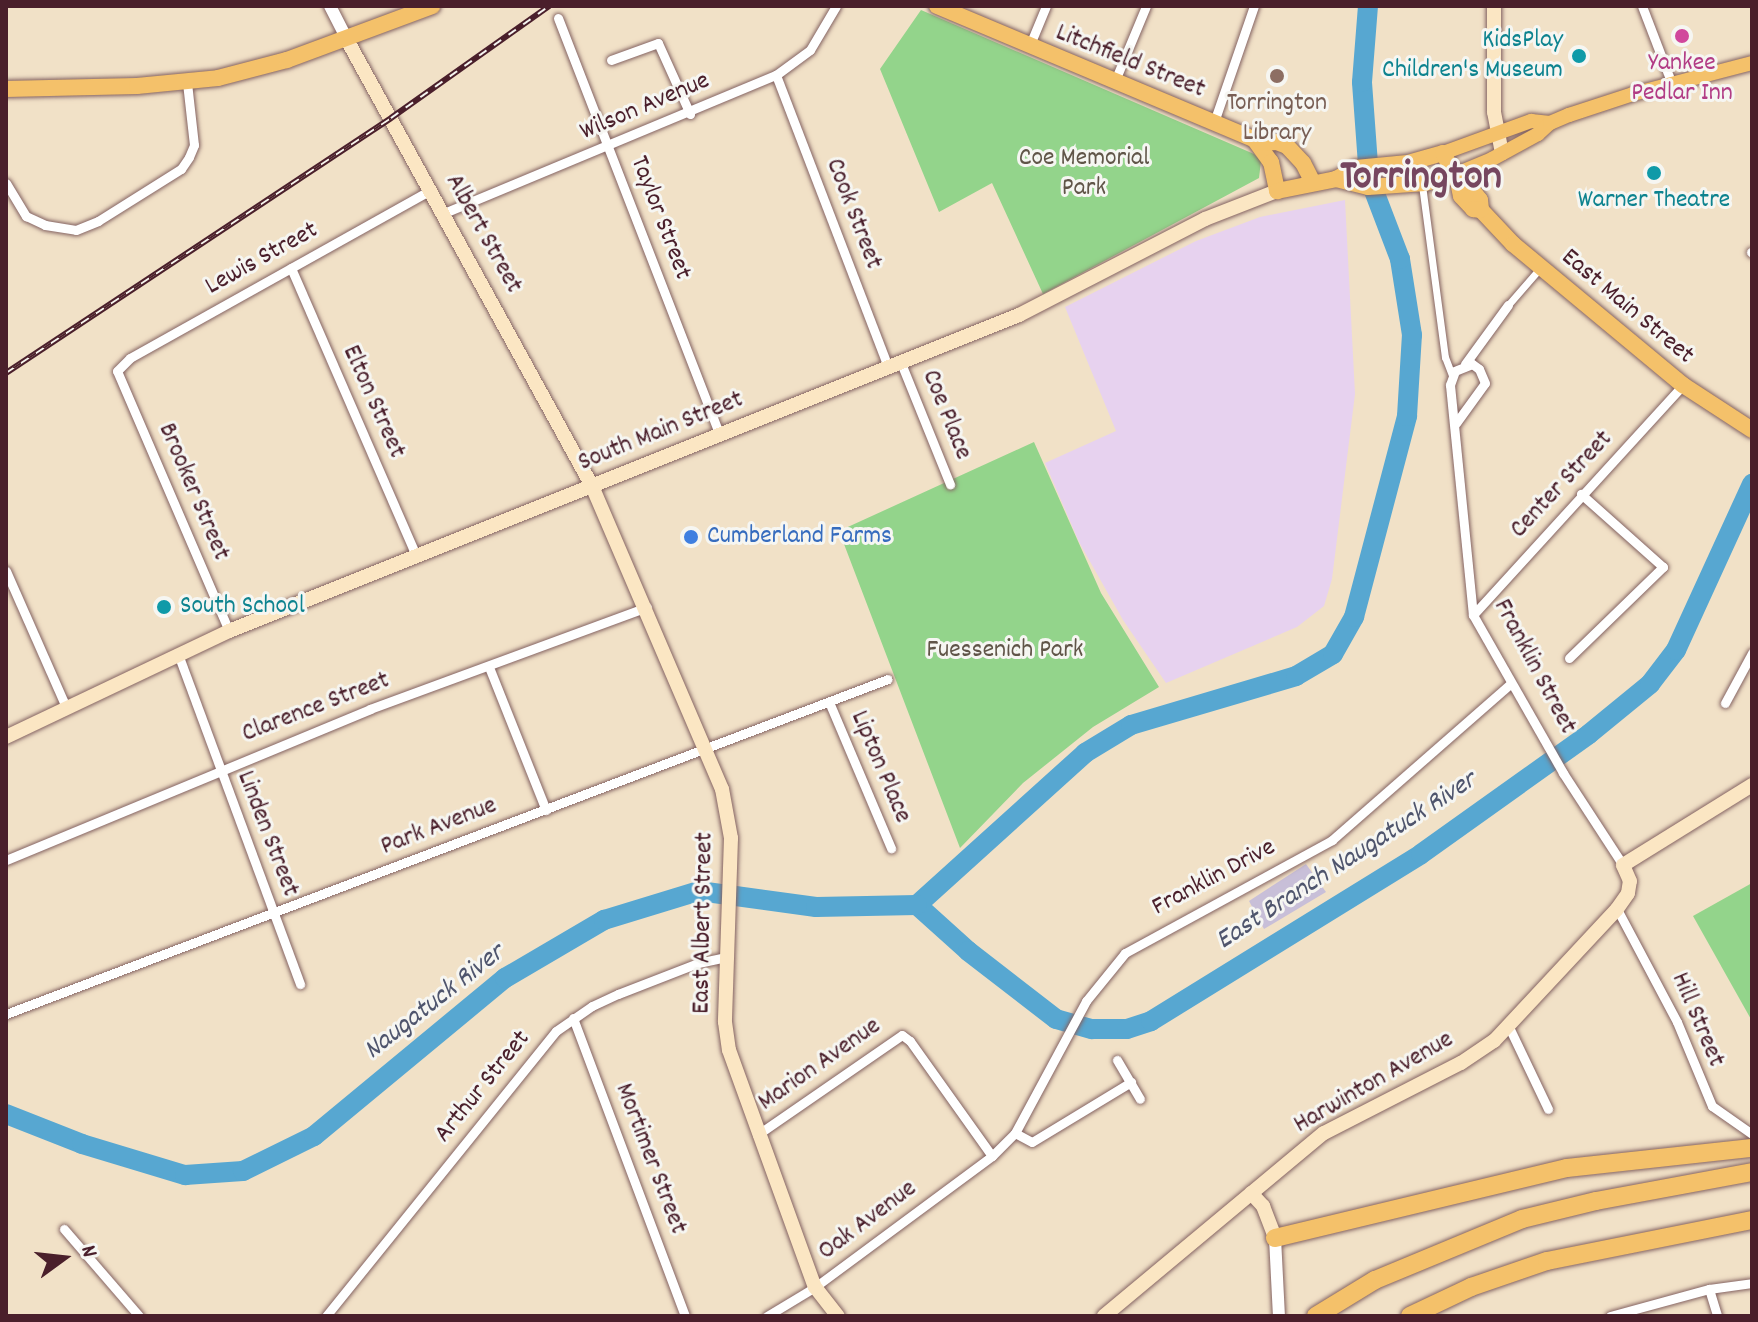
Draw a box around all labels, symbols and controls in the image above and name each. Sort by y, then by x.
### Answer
street label: Litchfield Street [1051,18,1209,106]
place label: KidsPlay Children's Museum [1382,25,1563,86]
marker: Yankee Pedlar Inn [1673,27,1691,45]
marker: KidsPlay Children's Museum [1570,47,1588,65]
place label: Yankee Pedlar Inn [1631,48,1733,110]
street label: Wilson Avenue [576,66,714,148]
marker: Torrington Library [1268,67,1286,85]
place label: Torrington Library [1227,88,1327,150]
park label: Coe Memorial Park [1019,143,1149,204]
street label: Taylor Street [622,152,698,284]
street label: Cook Street [818,154,888,274]
district label: Torrington [1340,154,1502,204]
marker: Warner Theatre [1645,164,1663,182]
street label: Albert Street [437,169,529,299]
place label: Warner Theatre [1578,185,1730,217]
street label: Lewis Street [200,215,324,303]
street label: East Main Street [1554,242,1700,372]
street label: Elton Street [334,341,412,463]
street label: Coe Place [914,366,978,464]
street label: South Main Street [574,385,748,479]
street label: Brooker Street [150,419,236,565]
street label: Center Street [1504,425,1620,545]
place label: Cumberland Farms [707,521,892,553]
marker: Cumberland Farms [682,528,700,546]
place label: South School [180,591,305,623]
street label: Franklin Street [1485,594,1583,740]
marker: South School [155,598,173,616]
park label: Fuessenich Park [927,635,1083,667]
street label: Clarence Street [238,666,394,750]
street label: Lipton Place [842,706,918,828]
water label: East Branch Naugatuck River [1210,765,1484,959]
street label: Linden Street [229,767,305,901]
street label: Park Avenue [377,791,501,863]
street label: East Albert Street [687,832,721,1014]
street label: Franklin Drive [1147,833,1281,923]
water label: Naugatuck River [358,938,512,1068]
street label: Hill Street [1663,968,1731,1072]
street label: Marion Avenue [753,1011,887,1119]
street label: Arthur Street [428,1025,538,1149]
street label: Harwinton Avenue [1289,1025,1459,1141]
street label: Mortimer Street [607,1079,693,1239]
street label: Oak Avenue [813,1174,923,1268]
north arrow [24,1218,104,1298]
text: N [71,1242,104,1261]

